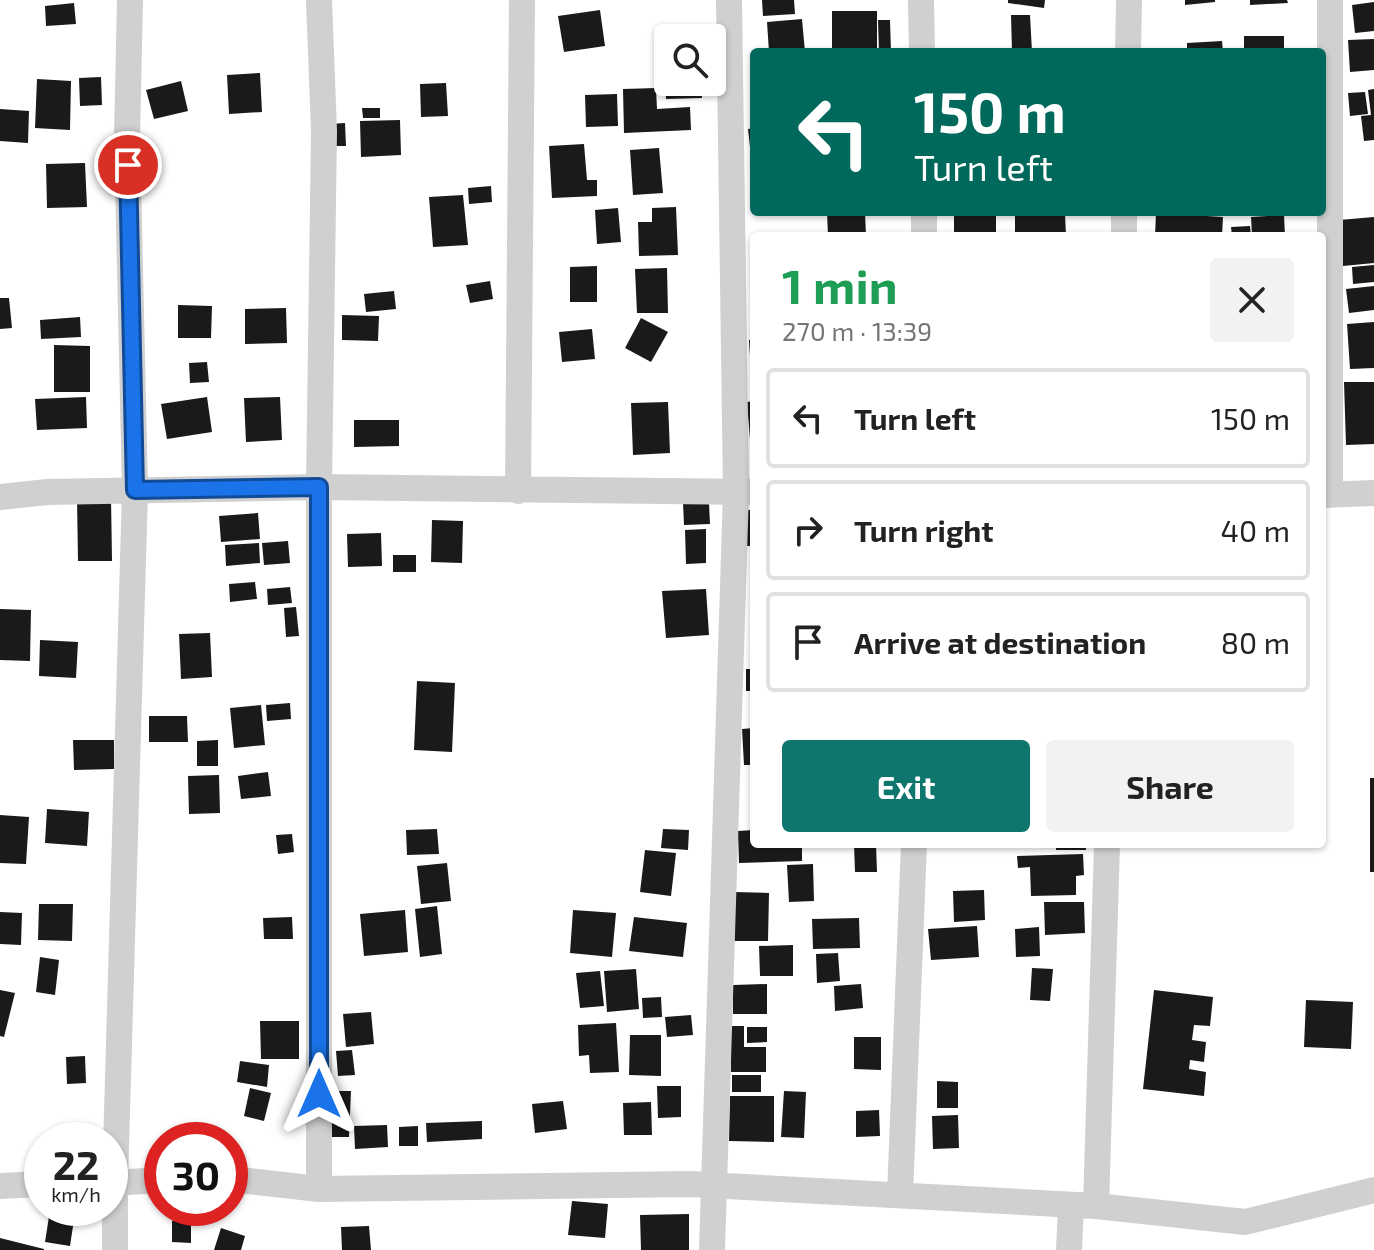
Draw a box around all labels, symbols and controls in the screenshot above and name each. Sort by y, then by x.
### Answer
map controls [654,24,726,96]
button: search [654,24,726,96]
text: 150 m [914,77,1066,144]
icon: left [782,80,886,184]
pin [94,131,162,199]
icon: arrive [106,143,150,187]
text: Turn left [914,145,1053,188]
text: 1 min [782,256,898,314]
button: close [1210,258,1294,342]
text: 270 m · 13:39 [782,315,932,346]
icon: left [786,396,830,440]
text: Turn left [854,400,976,436]
text: 150 m [1211,400,1290,436]
icon: right [786,508,830,552]
text: Turn right [854,512,994,548]
text: 40 m [1220,512,1290,548]
icon: arrive [786,620,830,664]
text: Arrive at destination [854,624,1146,660]
text: 80 m [1221,624,1290,660]
button: Exit [782,740,1030,832]
button: Share [1046,740,1294,832]
position arrow [277,1052,361,1136]
speed limit sign: 30 [144,1122,248,1226]
text: 22 [53,1140,99,1188]
text: km/h [51,1182,101,1206]

